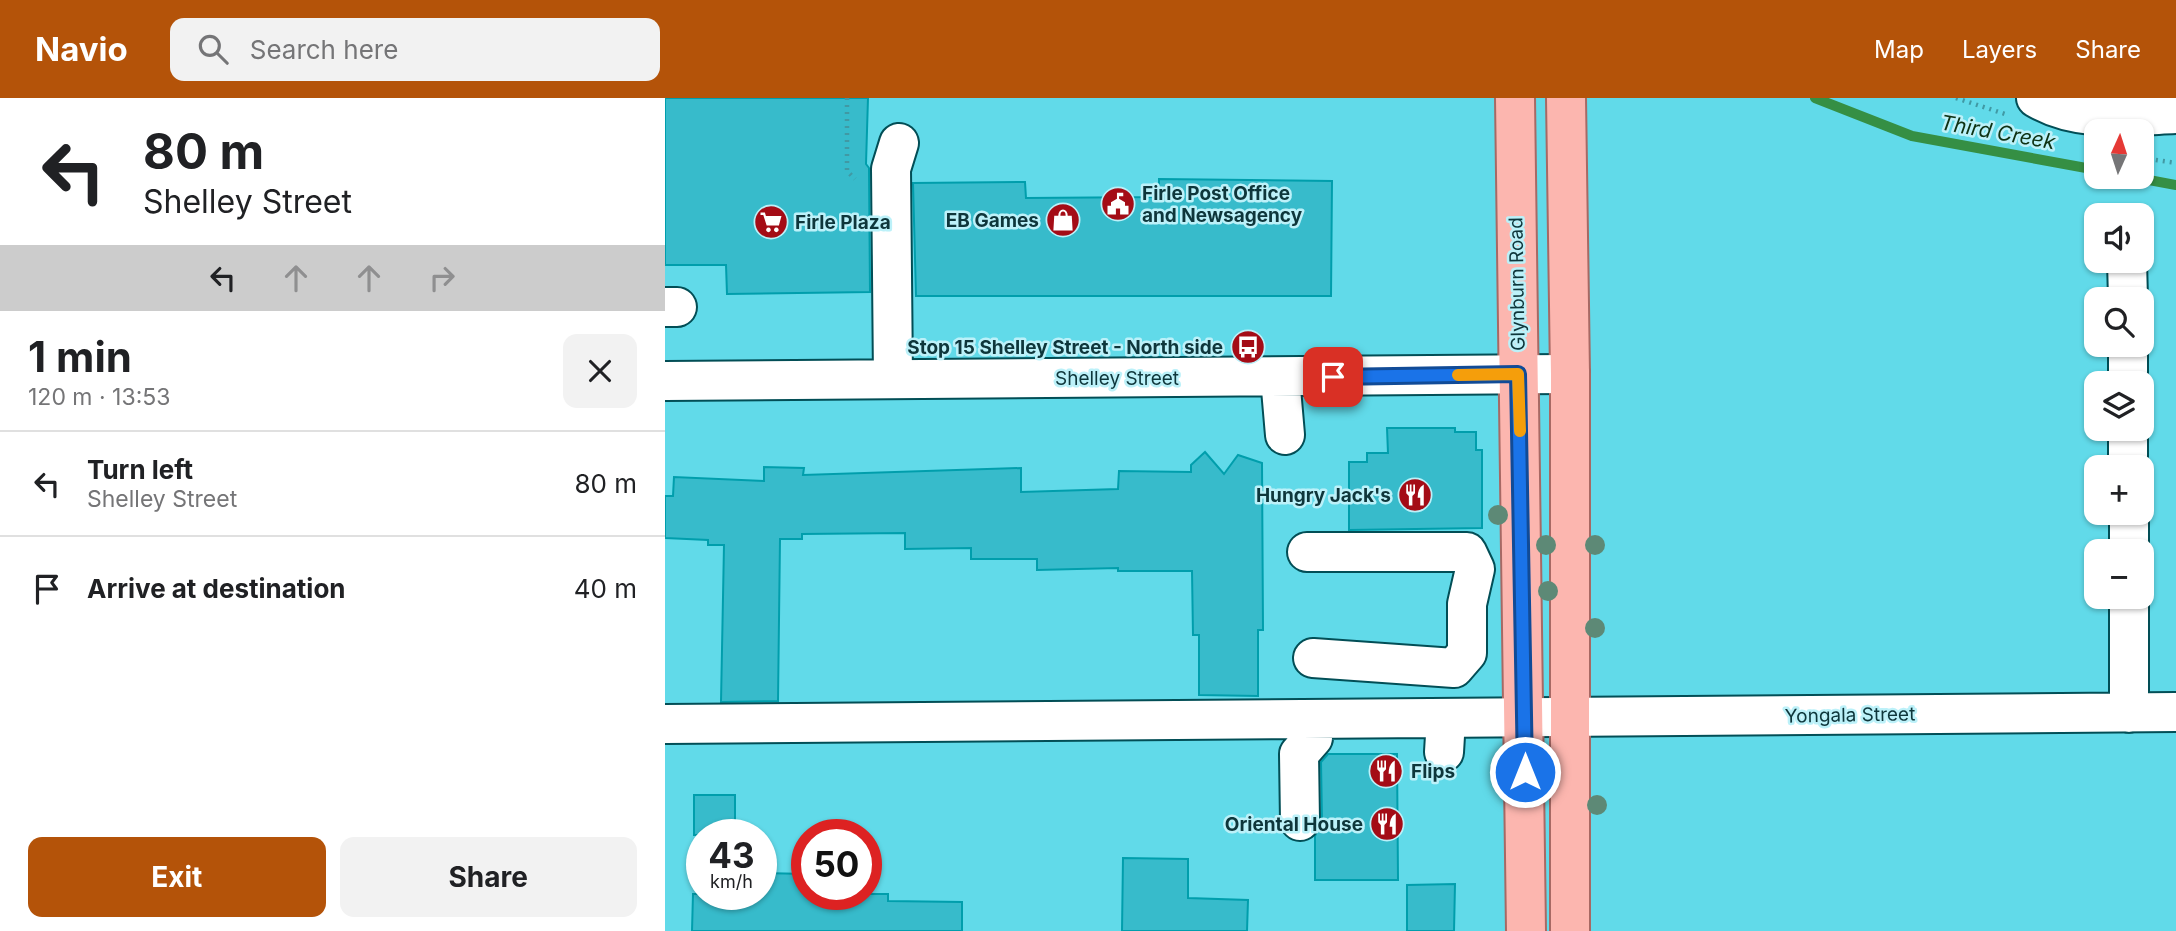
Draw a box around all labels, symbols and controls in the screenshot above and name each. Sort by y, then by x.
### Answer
search box [170,18,660,81]
text: Navio [35,29,128,69]
icon: search [194,30,232,68]
text: Search here [250,34,398,65]
text: Map [1874,35,1924,64]
text: Layers [1962,35,2037,64]
text: Share [2075,35,2141,64]
water label: Third Creek [1939,110,2058,154]
north arrow [2084,119,2154,189]
map controls [2084,119,2154,609]
text: 80 m [143,122,264,181]
icon: left [28,126,119,217]
text: Shelley Street [143,182,352,221]
place label: Firle Post Office and Newsagency [1142,182,1303,227]
public building icon: Firle Post Office and Newsagency [1099,185,1137,223]
shop icon: EB Games [1044,201,1082,239]
supermarket icon: Firle Plaza [752,203,790,241]
button: sound [2084,203,2154,273]
place label: EB Games [946,209,1039,232]
place label: Firle Plaza [795,211,891,234]
street label: Glynburn Road [1504,217,1530,351]
icon: left [204,259,242,297]
icon: ahead [277,259,315,297]
icon: ahead [350,259,388,297]
icon: right [423,259,461,297]
button: search [2084,287,2154,357]
bus stop icon: Stop 15 Shelley Street - North side [1229,328,1267,366]
text: 1 min [28,331,132,382]
button: close [563,334,637,408]
place label: Stop 15 Shelley Street - North side [907,336,1223,359]
pin [1303,347,1363,407]
icon: arrive [1314,358,1352,396]
street label: Shelley Street [1055,367,1179,390]
button: layers [2084,371,2154,441]
text: 120 m · 13:53 [28,383,170,411]
text: Turn left [87,454,193,485]
button: + [2084,455,2154,525]
icon: left [28,465,66,503]
text: 80 m [574,468,637,499]
restaurant icon: Hungry Jack's [1396,476,1434,514]
place label: Hungry Jack's [1256,484,1391,507]
text: Shelley Street [87,485,237,513]
button: − [2084,539,2154,609]
icon: arrive [28,570,66,608]
text: Arrive at destination [87,573,346,604]
text: 40 m [574,573,637,604]
street label: Yongala Street [1785,702,1915,728]
position arrow [1488,735,1562,809]
restaurant icon: Flips [1367,752,1405,790]
place label: Flips [1411,760,1455,783]
restaurant icon: Oriental House [1368,805,1406,843]
place label: Oriental House [1225,813,1363,836]
speed limit sign: 50 [791,819,882,910]
text: 43 [708,834,755,876]
button: Exit [28,837,326,917]
button: Share [340,837,637,917]
text: km/h [710,871,753,892]

